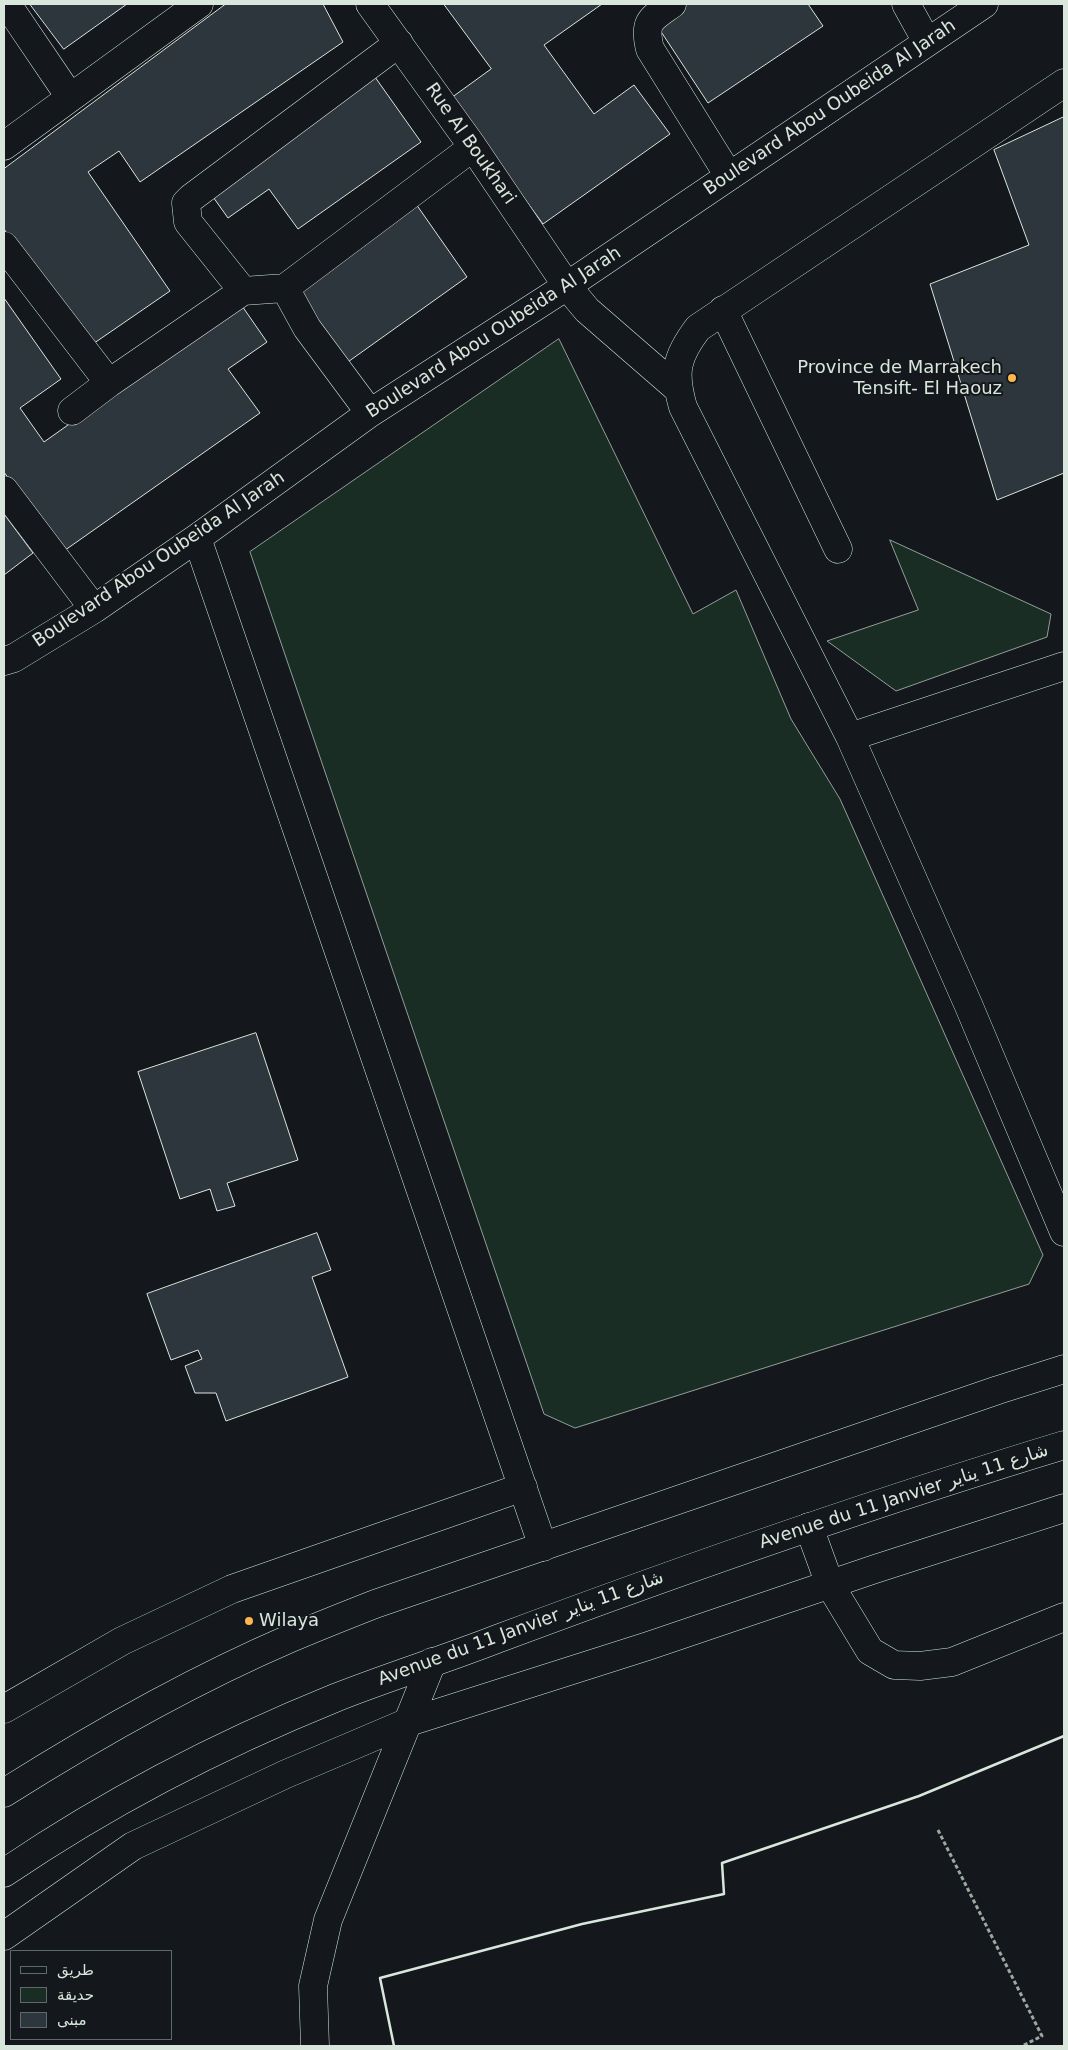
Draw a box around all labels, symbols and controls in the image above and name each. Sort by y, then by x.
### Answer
street label: Boulevard Abou Oubeida Al Jarah [700,15,960,201]
street label: Rue Al Boukhari [420,79,520,209]
street label: Boulevard Abou Oubeida Al Jarah [363,242,625,424]
place label: Province de Marrakech Tensift- El Haouz [797,357,1002,399]
marker: Province de Marrakech Tensift- El Haouz [1006,372,1018,384]
street label: Boulevard Abou Oubeida Al Jarah [29,467,289,653]
street label: Avenue du 11 Janvier شارع 11 يناير [757,1440,1051,1554]
street label: Avenue du 11 Janvier شارع 11 يناير [375,1567,667,1691]
place label: Wilaya [259,1610,319,1632]
marker: Wilaya [243,1615,255,1627]
legend [10,1950,172,2040]
text: طريق [57,1961,94,1979]
text: حديقة [57,1986,94,2004]
text: مبنى [57,2011,87,2029]

